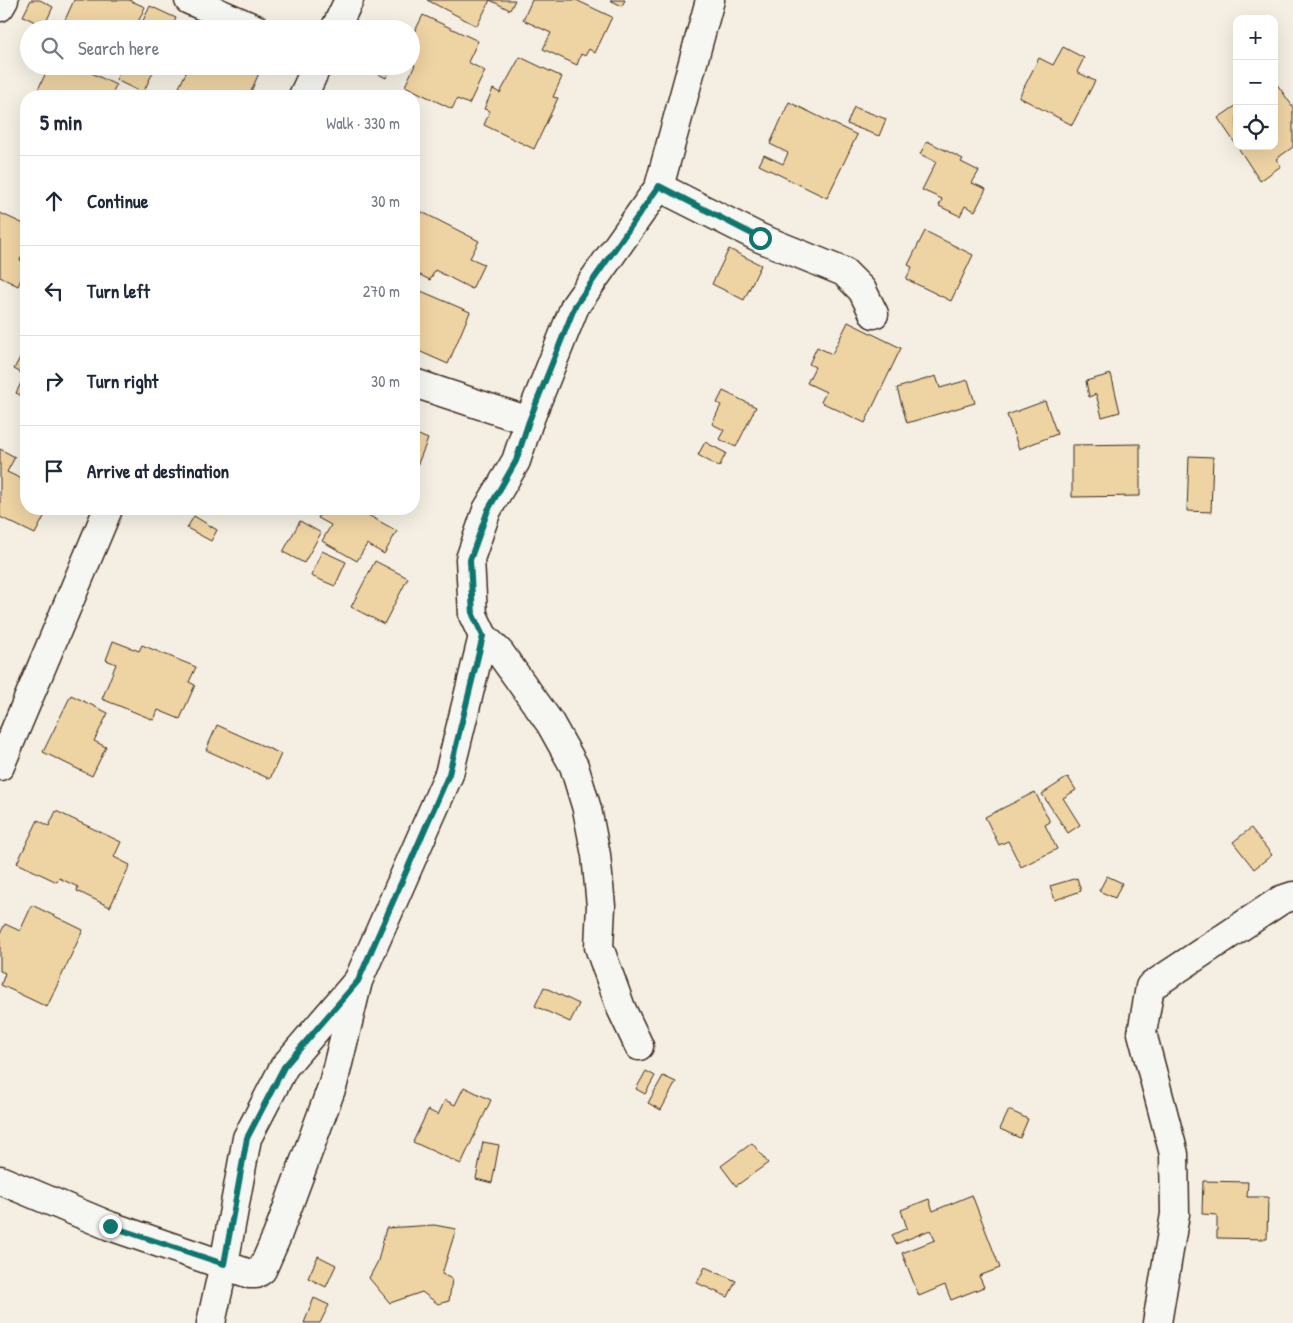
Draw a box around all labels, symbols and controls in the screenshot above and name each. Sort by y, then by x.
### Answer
map controls [1233,15,1278,150]
button: + [1233,15,1278,60]
search box [20,20,420,75]
icon: search [38,34,66,62]
text: Search here [78,35,159,61]
button: − [1233,60,1278,105]
button: locate [1233,105,1278,150]
text: 5 min [40,108,82,137]
text: Walk · 330 m [326,112,400,134]
icon: ahead [40,187,68,215]
text: Continue [87,188,148,214]
text: 30 m [371,190,400,212]
route start [749,227,772,250]
icon: left [40,277,68,305]
text: Turn left [87,278,150,304]
text: 270 m [363,280,400,302]
icon: right [40,367,68,395]
text: Turn right [87,368,158,394]
text: 30 m [371,370,400,392]
icon: arrive [40,457,68,485]
text: Arrive at destination [87,458,229,484]
route end [99,1215,122,1238]

